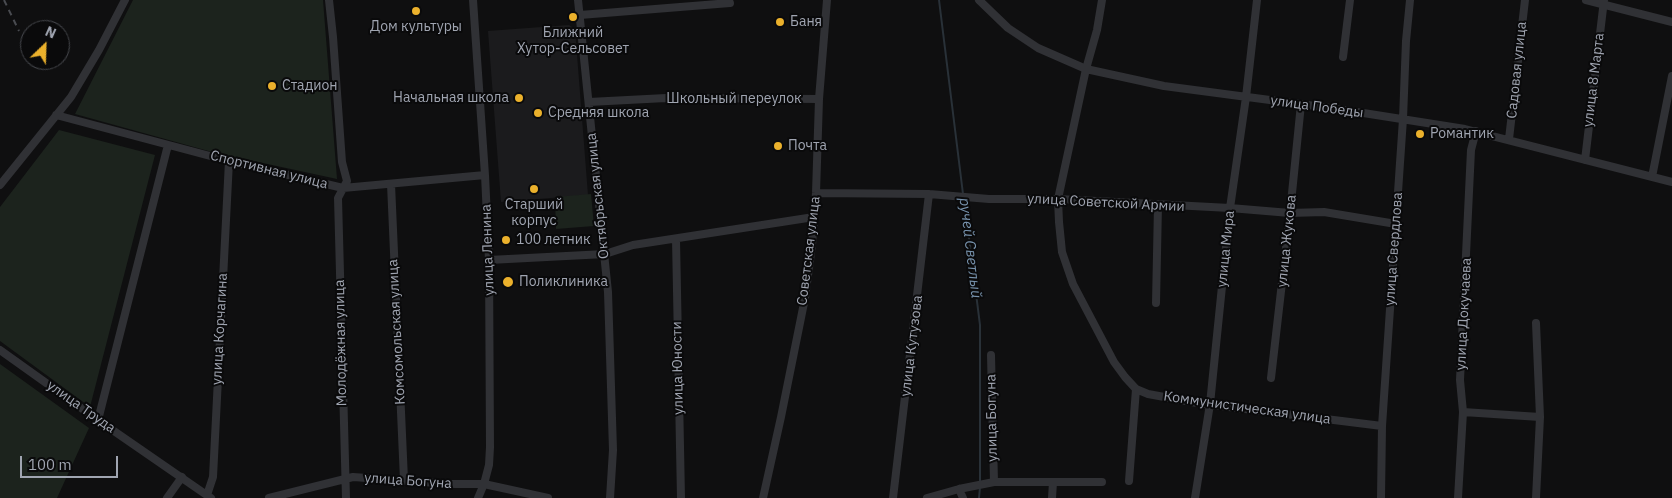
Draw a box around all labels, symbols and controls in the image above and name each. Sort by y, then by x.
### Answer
marker: Дом культуры [410,5,422,17]
marker: Ближний Хутор-Сельсовет [567,11,579,23]
place label: Баня [790,14,822,30]
marker: Баня [774,16,786,28]
place label: Дом культуры [370,19,462,35]
north arrow [20,20,70,70]
street label: Садовая улица [1504,21,1530,119]
text: N [42,22,59,42]
place label: Ближний Хутор-Сельсовет [517,25,629,58]
street label: улица 8 Марта [1580,32,1608,128]
place label: Стадион [282,78,338,94]
marker: Стадион [266,80,278,92]
place label: Начальная школа [393,90,509,106]
street label: Школьный переулок [666,91,802,107]
marker: Начальная школа [513,92,525,104]
street label: улица Победы [1269,92,1365,122]
place label: Средняя школа [548,105,649,121]
marker: Средняя школа [532,107,544,119]
place label: Романтик [1430,126,1494,142]
marker: Романтик [1414,128,1426,140]
street label: Октябрьская улица [583,132,613,260]
place label: Почта [788,138,827,154]
marker: Почта [772,140,784,152]
street label: Спортивная улица [209,147,329,193]
marker: Старший корпус [528,183,540,195]
street label: улица Советской Армии [1027,190,1185,216]
street label: улица Свердлова [1382,192,1406,306]
street label: улица Жукова [1274,194,1300,288]
street label: Советская улица [794,195,824,307]
place label: Старший корпус [505,197,563,230]
water label: ручей Светлый [955,197,985,299]
street label: улица Ленина [478,204,498,296]
street label: улица Мира [1214,210,1238,288]
place label: 100 летник [516,232,591,248]
marker: 100 летник [500,234,512,246]
street label: улица Докучаева [1453,257,1475,371]
street label: Комсомольская улица [385,259,409,405]
street label: улица Корчагина [209,273,231,385]
place label: Поликлиника [519,274,608,290]
marker: Поликлиника [501,275,515,289]
street label: Молодёжная улица [331,279,351,407]
street label: улица Кутузова [897,294,927,398]
street label: улица Юности [669,321,687,415]
street label: улица Богуна [983,374,1001,462]
street label: улица Труда [43,377,119,437]
street label: Коммунистическая улица [1162,388,1332,428]
scale bar [22,446,120,478]
text: 100 m [28,455,72,474]
street label: улица Богуна [364,470,452,492]

